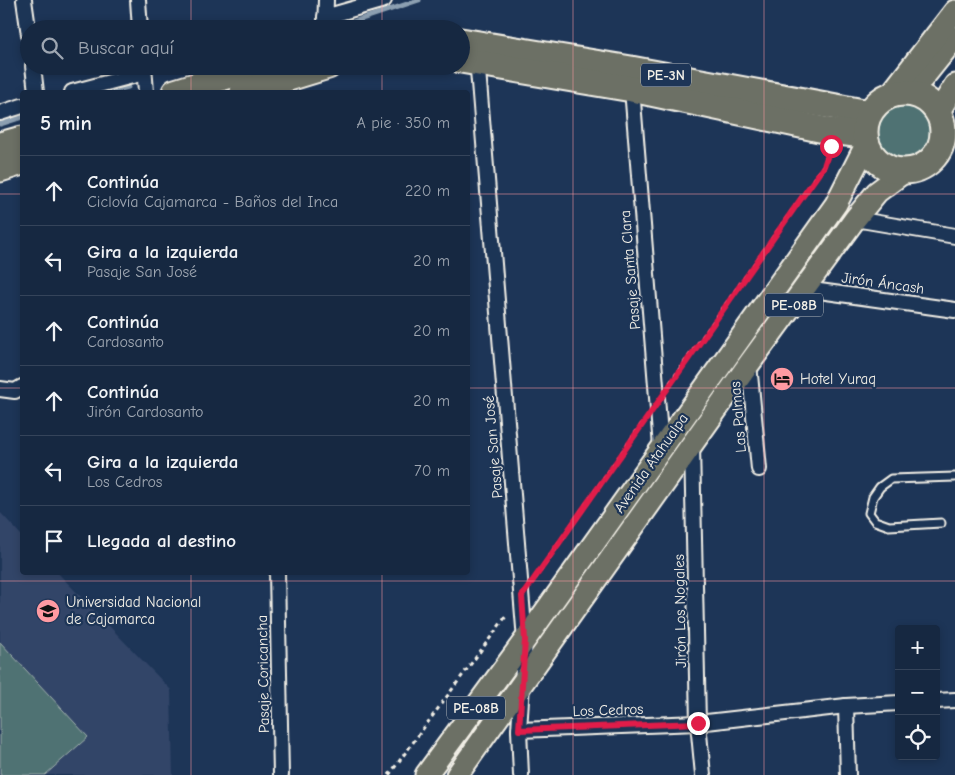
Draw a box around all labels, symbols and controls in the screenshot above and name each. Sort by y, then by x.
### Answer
search box [20,20,470,75]
icon: search [38,34,66,62]
text: Buscar aquí [78,37,174,59]
road number: PE-3N [641,64,691,86]
text: 5 min [40,111,92,135]
text: A pie · 350 m [357,114,450,132]
route start [820,135,843,158]
text: Continúa [87,171,159,193]
icon: ahead [40,177,68,205]
text: 220 m [405,182,450,200]
text: Ciclovía Cajamarca - Baños del Inca [87,193,338,211]
street label: Pasaje Santa Clara [616,209,644,331]
text: Gira a la izquierda [87,241,238,263]
icon: left [40,247,68,275]
text: 20 m [413,252,450,270]
text: Pasaje San José [87,263,197,281]
street label: Jirón Áncash [841,267,926,298]
road number: PE-08B [765,294,823,316]
text: Continúa [87,311,159,333]
icon: ahead [40,317,68,345]
text: 20 m [413,322,450,340]
text: Cardosanto [87,333,164,351]
hotel icon: Hotel Yuraq [769,366,795,392]
place label: Hotel Yuraq [800,370,876,388]
text: Continúa [87,381,159,403]
street label: Las Palmas [726,381,750,453]
icon: ahead [40,387,68,415]
text: 20 m [413,392,450,410]
street label: Pasaje San José [479,394,506,499]
text: Jirón Cardosanto [87,403,204,421]
street label: Avenida Atahualpa [610,410,692,516]
text: Gira a la izquierda [87,451,238,473]
icon: left [40,457,68,485]
text: 70 m [414,462,450,480]
text: Los Cedros [87,473,163,491]
icon: arrive [40,527,68,555]
text: Llegada al destino [87,530,236,552]
street label: Jirón Los Nogales [670,554,690,668]
place label: Universidad Nacional de Cajamarca [66,593,201,628]
school or university icon: Universidad Nacional de Cajamarca [35,598,61,624]
street label: Pasaje Coricancha [253,615,273,733]
map controls [895,625,940,760]
button: + [895,625,940,670]
button: − [895,670,940,715]
road number: PE-08B [447,696,505,720]
street label: Los Cedros [572,700,644,720]
route end [687,712,710,735]
button: locate [895,715,940,760]

